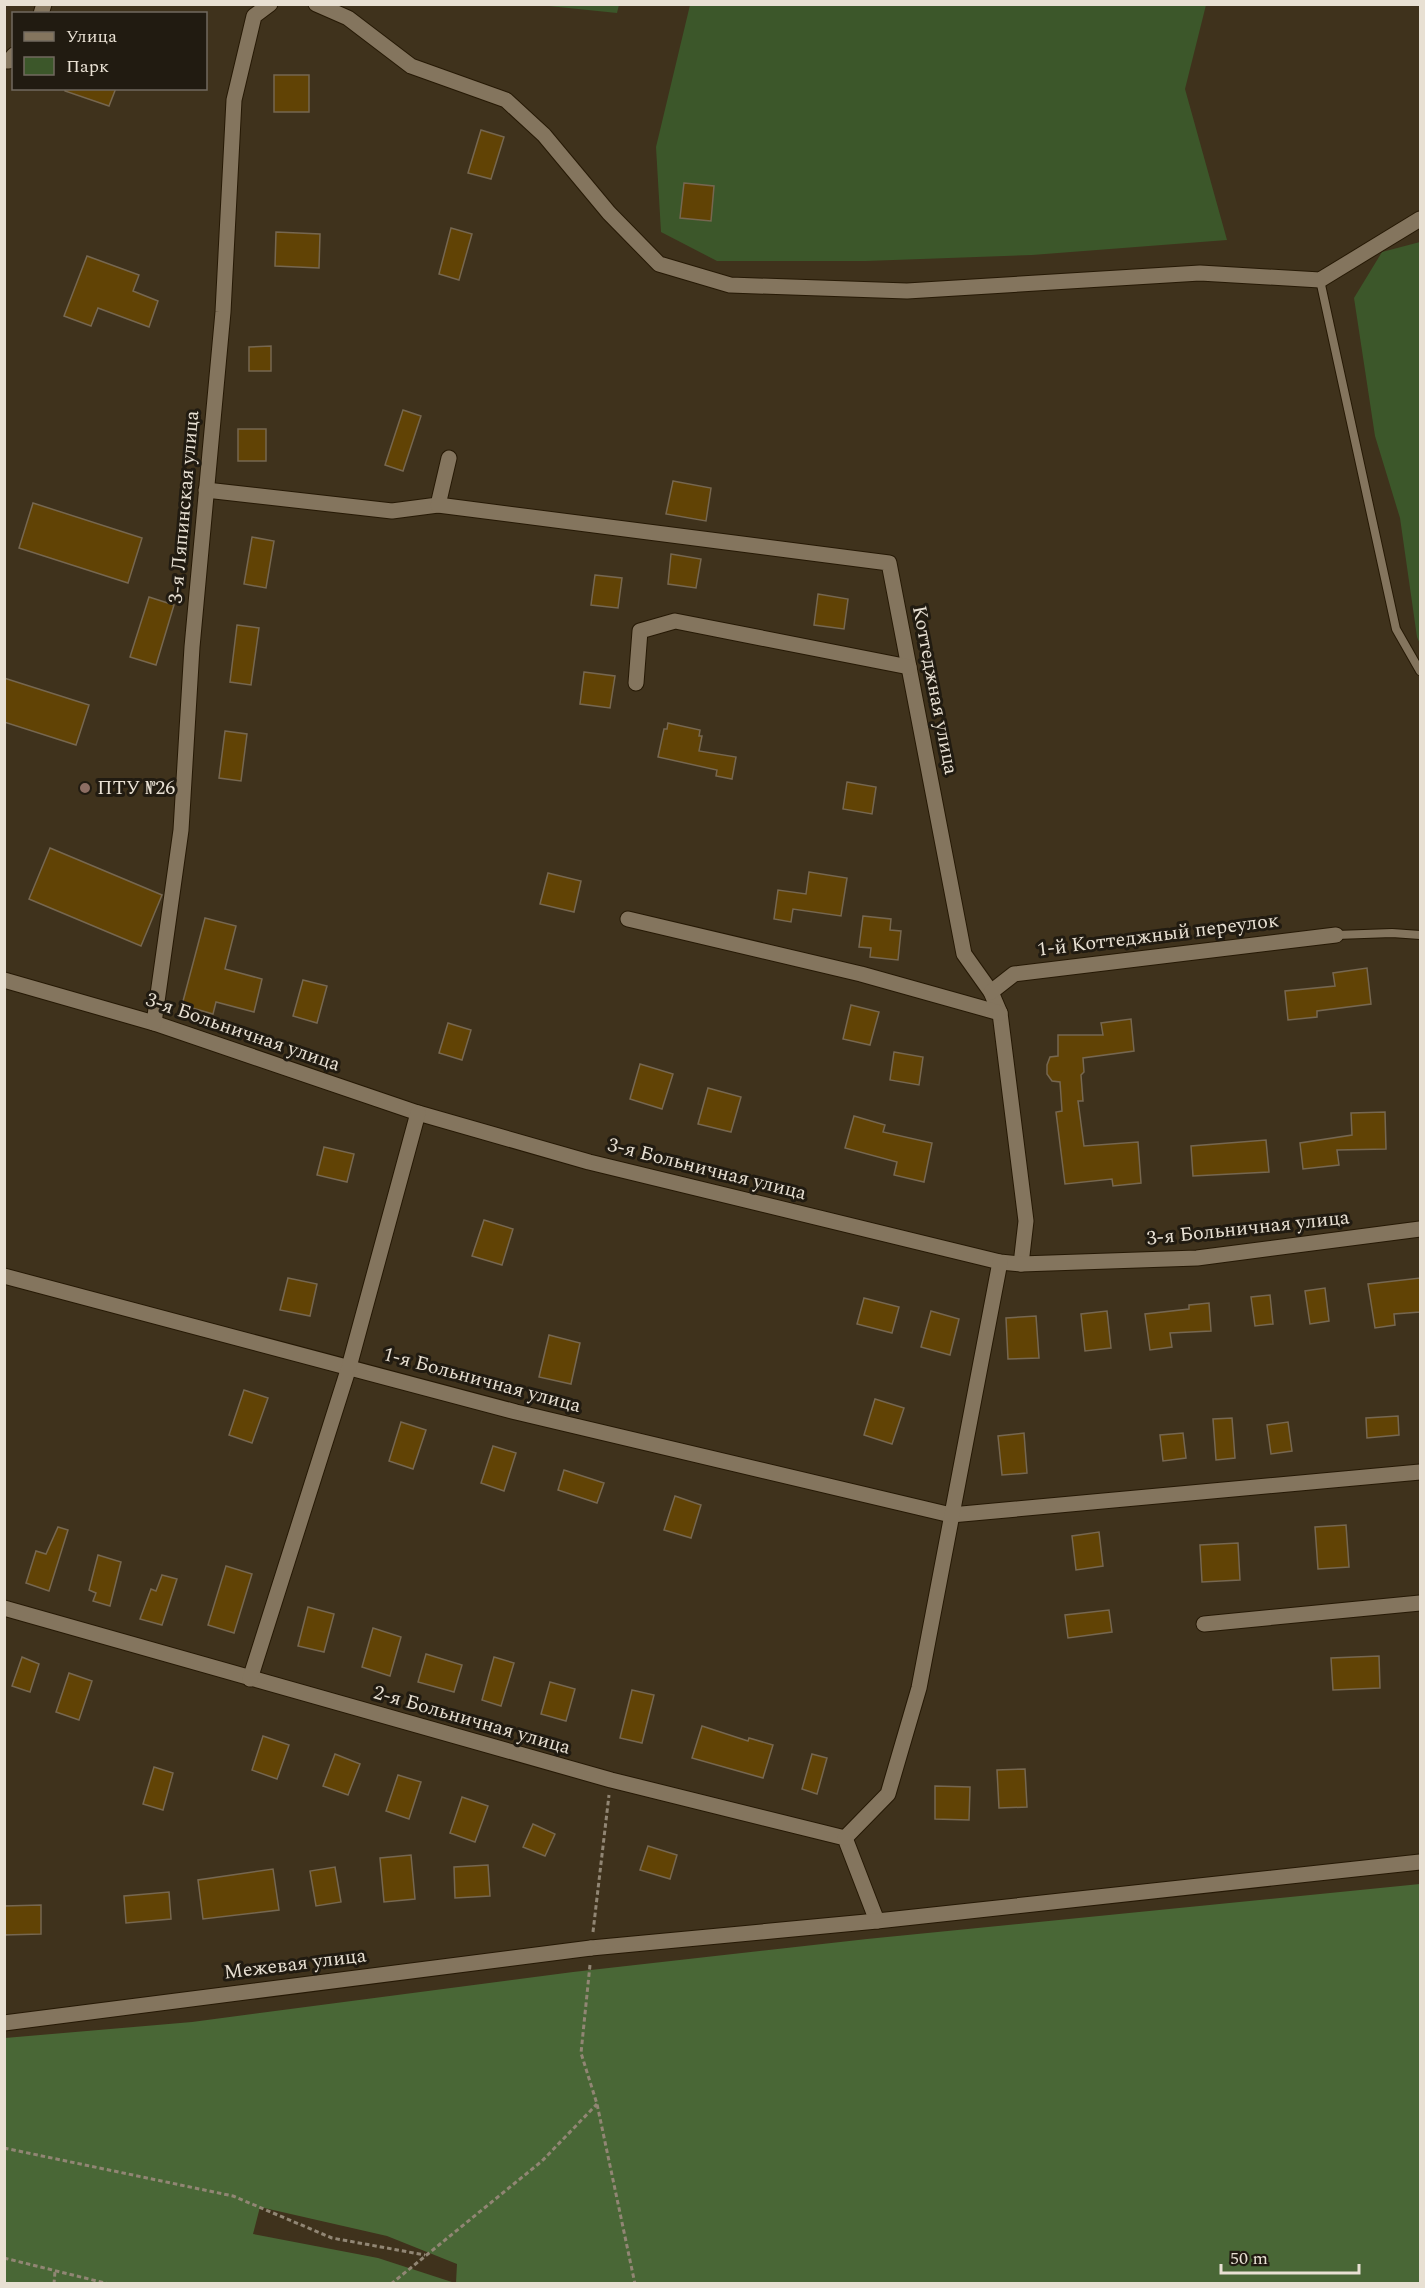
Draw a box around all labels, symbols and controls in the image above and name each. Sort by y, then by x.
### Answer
legend [12,12,207,90]
text: Улица [66,23,117,50]
text: Парк [66,53,109,80]
street label: 3-я Ляпинская улица [161,409,207,605]
street label: Коттеджная улица [904,603,966,777]
place label: ПТУ №26 [97,773,175,803]
marker: ПТУ №26 [78,781,92,795]
street label: 1-й Коттеджный переулок [1035,905,1281,965]
street label: 3-я Больничная улица [142,985,345,1079]
street label: 3-я Больничная улица [604,1130,810,1208]
street label: 3-я Больничная улица [1145,1202,1351,1254]
street label: 1-я Больничная улица [380,1339,585,1421]
street label: 2-я Больничная улица [370,1677,574,1763]
street label: Межевая улица [222,1940,368,1988]
scale bar [1221,2237,1359,2275]
text: 50 m [1230,2245,1268,2272]

